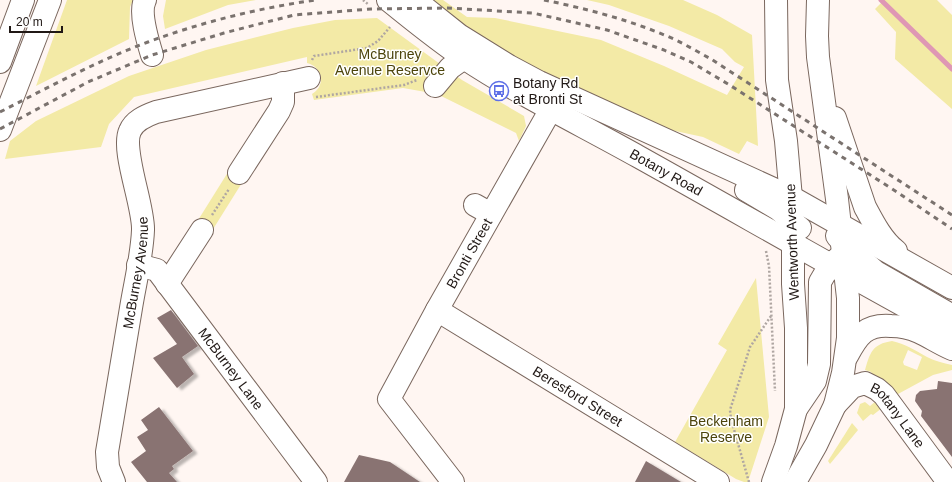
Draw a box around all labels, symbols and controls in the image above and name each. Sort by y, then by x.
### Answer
scale bar [10,8,62,34]
text: 20 m [16,15,43,29]
park label: McBurney Avenue Reservce [335,46,445,78]
place label: Botany Rd at Bronti St [513,75,582,107]
bus stop icon: Botany Rd at Bronti St [488,80,510,102]
street label: Botany Road [627,145,705,199]
street label: Wentworth Avenue [782,183,802,301]
street label: McBurney Avenue [120,215,151,330]
street label: Bronti Street [443,215,495,291]
street label: McBurney Lane [195,325,267,413]
street label: Beresford Street [530,363,626,430]
street label: Botany Lane [868,379,928,451]
park label: Beckenham Reserve [689,413,763,445]

